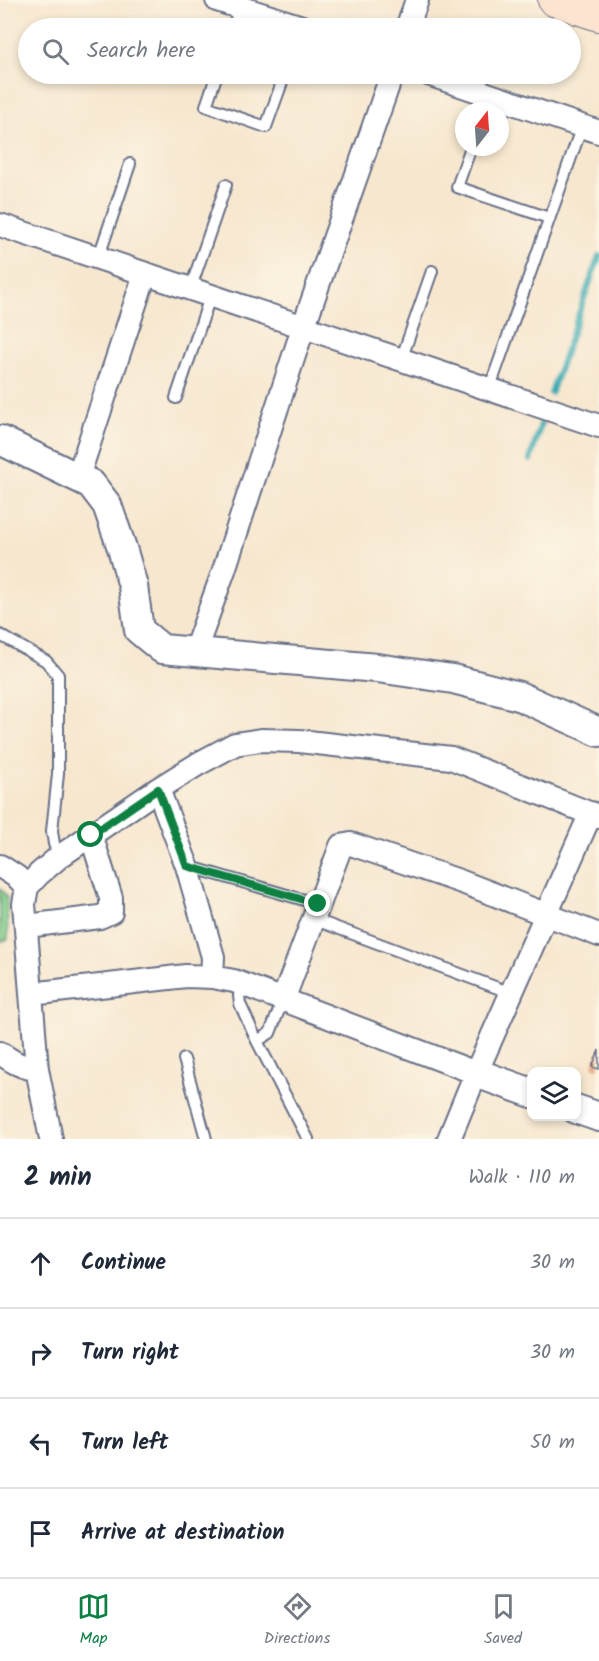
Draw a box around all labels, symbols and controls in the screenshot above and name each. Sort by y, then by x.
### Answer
search box [18,18,581,84]
text: Search here [87,34,195,69]
icon: search [39,35,72,68]
north arrow [455,102,509,156]
route start [77,821,103,847]
route end [304,890,330,916]
map controls [527,1067,581,1121]
button: layers [527,1067,581,1121]
text: 2 min [24,1157,92,1199]
text: Walk · 110 m [468,1162,575,1194]
text: Continue [81,1246,166,1281]
icon: ahead [24,1247,57,1280]
text: 30 m [530,1247,575,1279]
text: Turn right [81,1336,179,1371]
icon: right [24,1337,57,1370]
text: 30 m [530,1337,575,1369]
text: Turn left [81,1426,168,1461]
icon: left [24,1427,57,1460]
text: 50 m [530,1427,575,1459]
text: Arrive at destination [81,1516,284,1551]
icon: arrive [24,1517,57,1550]
tab: Map [77,1590,110,1651]
tab: Directions [264,1590,330,1651]
tab: Saved [484,1590,522,1651]

